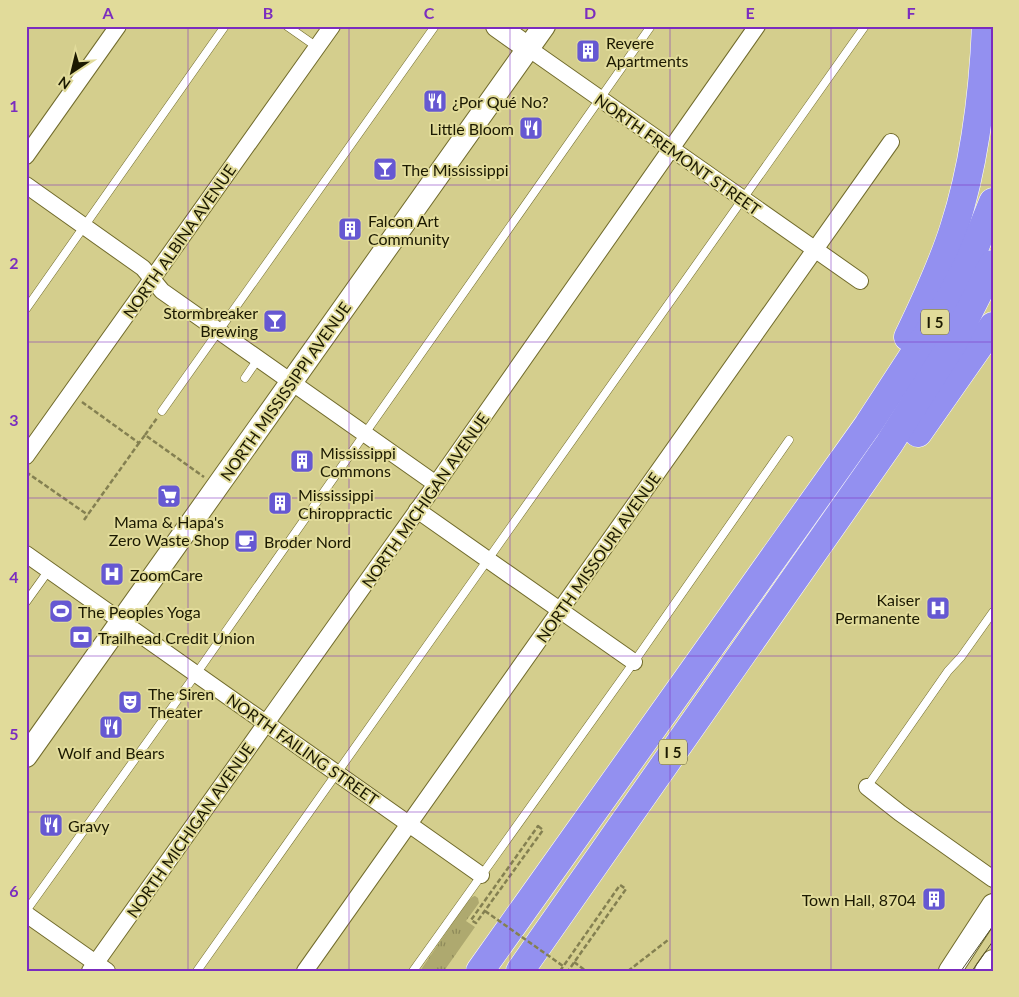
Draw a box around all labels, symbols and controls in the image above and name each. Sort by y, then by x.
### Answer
text: A [101,3,114,22]
text: B [263,3,273,22]
text: C [424,3,435,22]
text: D [584,3,596,22]
text: E [745,3,755,22]
text: F [906,3,916,22]
place label: Revere Apartments [606,33,688,70]
building icon: Revere Apartments [575,38,601,64]
north arrow [48,48,98,98]
text: N [55,73,74,93]
restaurant icon: ¿Por Qué No? [422,88,448,114]
street label: NORTH FREMONT STREET [592,90,765,219]
place label: ¿Por Qué No? [452,92,549,111]
text: 1 [9,96,19,115]
restaurant icon: Little Bloom [518,115,544,141]
place label: Little Bloom [429,119,514,138]
bar icon: The Mississippi [372,156,398,182]
place label: The Mississippi [402,160,509,179]
street label: NORTH ALBINA AVENUE [119,161,239,321]
place label: Falcon Art Community [368,211,450,248]
building icon: Falcon Art Community [337,216,363,242]
text: 2 [9,253,19,272]
street label: NORTH MISSISSIPPI AVENUE [216,298,354,484]
place label: Stormbreaker Brewing [163,303,258,340]
bar icon: Stormbreaker Brewing [262,308,288,334]
road number: I 5 [921,310,949,334]
street label: NORTH MICHIGAN AVENUE [357,409,493,591]
text: 3 [9,410,19,429]
place label: Mississippi Commons [320,443,396,480]
building icon: Mississippi Commons [289,448,315,474]
street label: NORTH MISSOURI AVENUE [532,468,664,646]
supermarket icon: Mama & Hapa's Zero Waste Shop [156,483,182,509]
place label: Mississippi Chiroppractic [298,485,393,522]
building icon: Mississippi Chiroppractic [267,490,293,516]
place label: Mama & Hapa's Zero Waste Shop [109,512,229,549]
cafe icon: Broder Nord [233,528,259,554]
place label: Broder Nord [264,532,351,551]
hospital icon: ZoomCare [99,561,125,587]
place label: ZoomCare [130,565,203,584]
text: 4 [9,567,19,586]
place label: Kaiser Permanente [835,590,920,627]
hospital icon: Kaiser Permanente [925,595,951,621]
sports icon: The Peoples Yoga [48,598,74,624]
place label: The Peoples Yoga [78,602,201,621]
bank icon: Trailhead Credit Union [68,624,94,650]
place label: Trailhead Credit Union [98,628,255,647]
place label: The Siren Theater [148,684,214,721]
theatre icon: The Siren Theater [117,689,143,715]
street label: NORTH FAILING STREET [224,689,383,809]
restaurant icon: Wolf and Bears [98,714,124,740]
text: 5 [9,724,19,743]
street label: NORTH MICHIGAN AVENUE [122,739,258,921]
road number: I 5 [659,740,687,764]
place label: Wolf and Bears [57,743,165,762]
restaurant icon: Gravy [38,812,64,838]
place label: Gravy [68,816,110,835]
text: 6 [9,881,19,900]
building icon: Town Hall, 8704 [921,886,947,912]
place label: Town Hall, 8704 [802,890,916,909]

